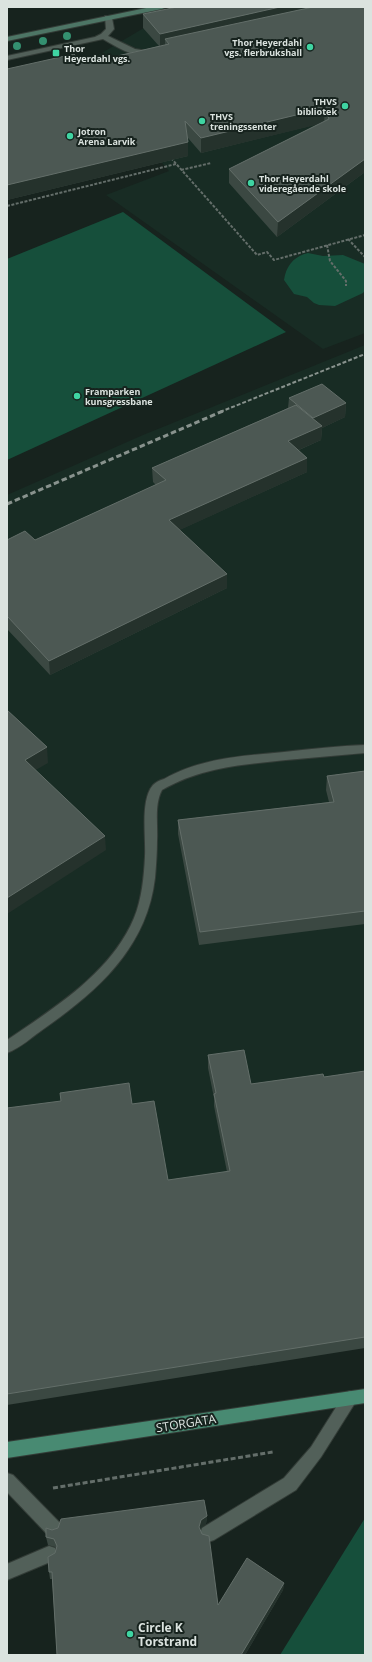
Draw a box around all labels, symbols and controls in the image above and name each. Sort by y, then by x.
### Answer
place label: Thor Heyerdahl vgs. flerbrukshall [224,36,302,59]
place label: Thor Heyerdahl vgs. [64,42,131,65]
marker: Thor Heyerdahl vgs. flerbrukshall [305,42,315,52]
marker: Thor Heyerdahl vgs. [51,48,61,58]
place label: THVS bibliotek [297,95,337,118]
marker: THVS bibliotek [340,101,350,111]
place label: THVS treningssenter [210,110,276,133]
marker: THVS treningssenter [197,116,207,126]
place label: Jotron Arena Larvik [77,125,136,148]
marker: Jotron Arena Larvik [65,131,75,141]
place label: Thor Heyerdahl videregående skole [259,172,346,195]
marker: Thor Heyerdahl videregående skole [246,178,256,188]
place label: Framparken kunsgressbane [85,385,153,408]
marker: Framparken kunsgressbane [72,391,82,401]
street label: STORGATA [155,1410,218,1436]
place label: Circle K Torstrand [138,1619,197,1650]
marker: Circle K Torstrand [125,1629,135,1639]

